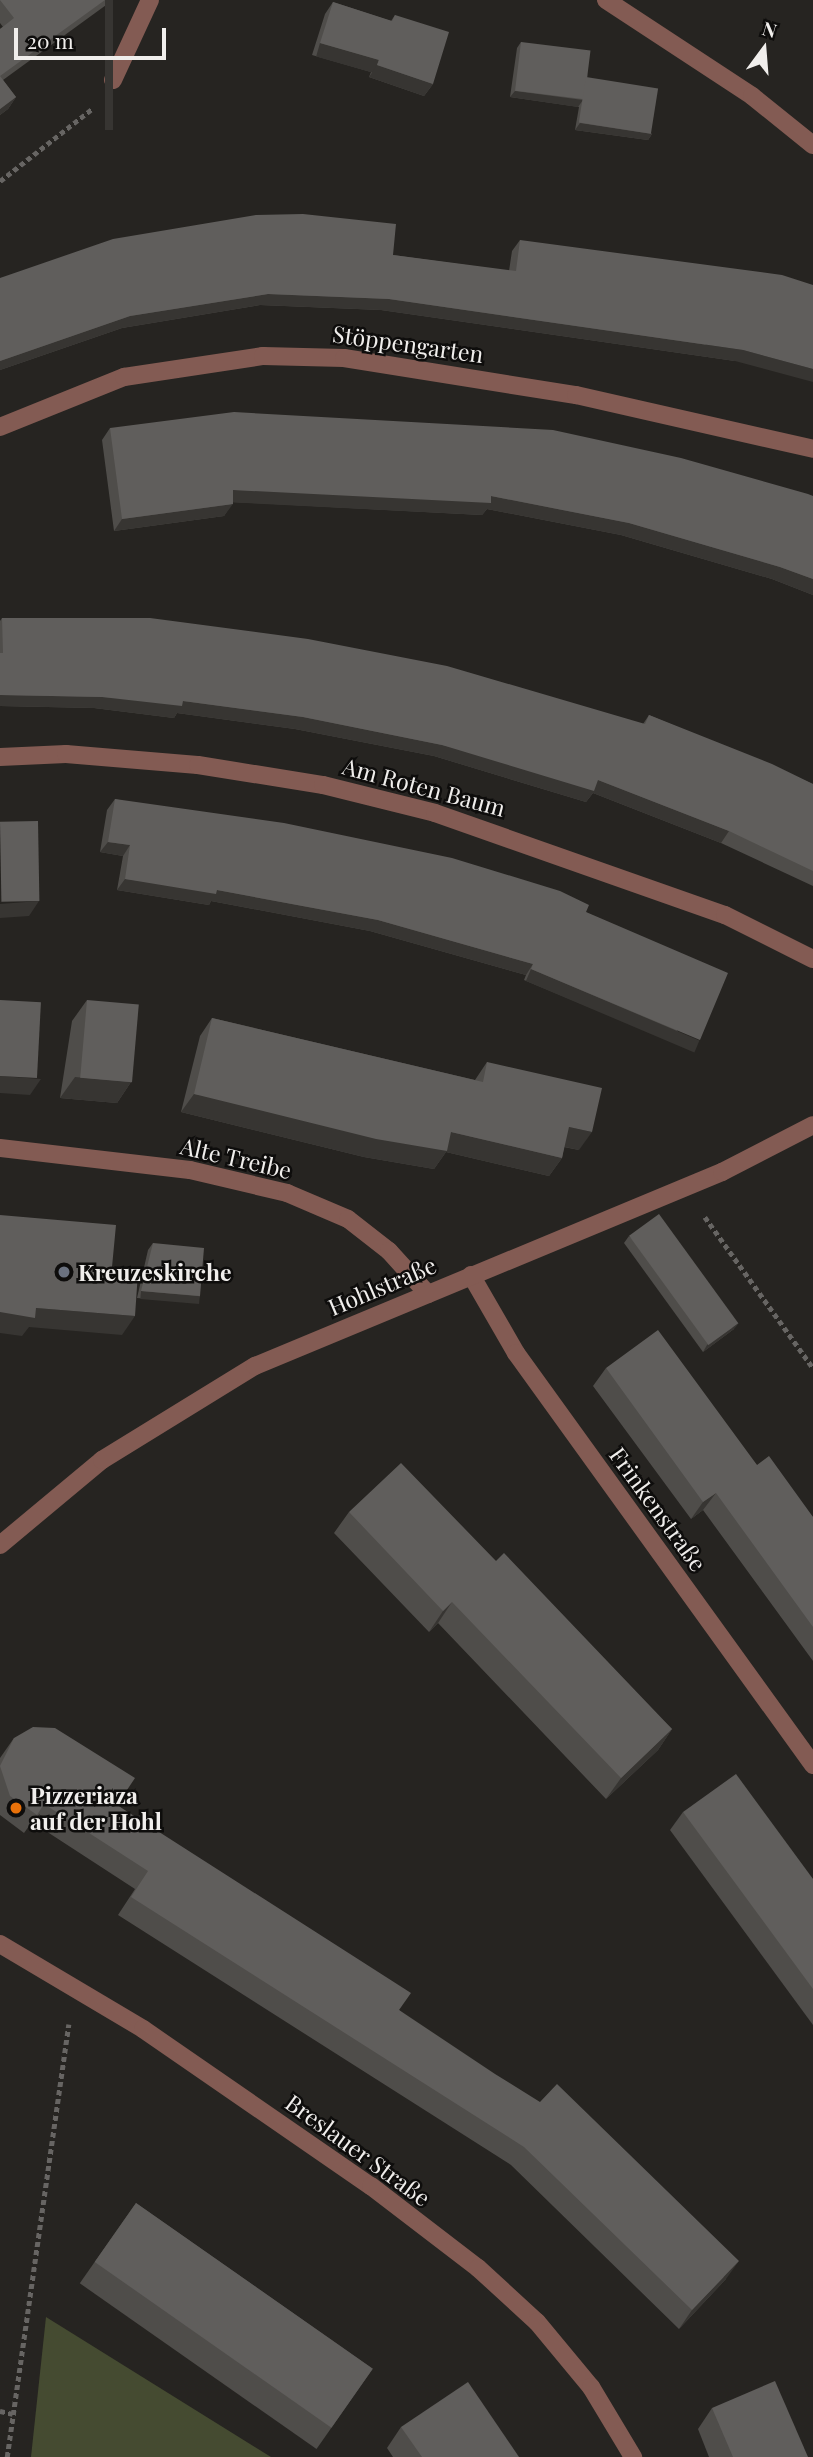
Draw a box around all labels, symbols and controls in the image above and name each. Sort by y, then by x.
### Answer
scale bar [18,14,170,58]
north arrow [729,14,799,84]
text: N [760,14,780,43]
text: 20 m [27,26,74,54]
street label: Stöppengarten [331,320,485,368]
street label: Am Roten Baum [340,752,508,822]
street label: Alte Treibe [178,1132,294,1184]
street label: Hohlstraße [324,1251,440,1321]
place label: Kreuzeskirche [78,1258,232,1286]
marker: Kreuzeskirche [56,1264,72,1280]
street label: Frinkenstraße [604,1442,712,1576]
place label: Pizzeriaza auf der Hohl [30,1781,162,1835]
marker: Pizzeriaza auf der Hohl [8,1800,24,1816]
street label: Breslauer Straße [280,2088,436,2212]

